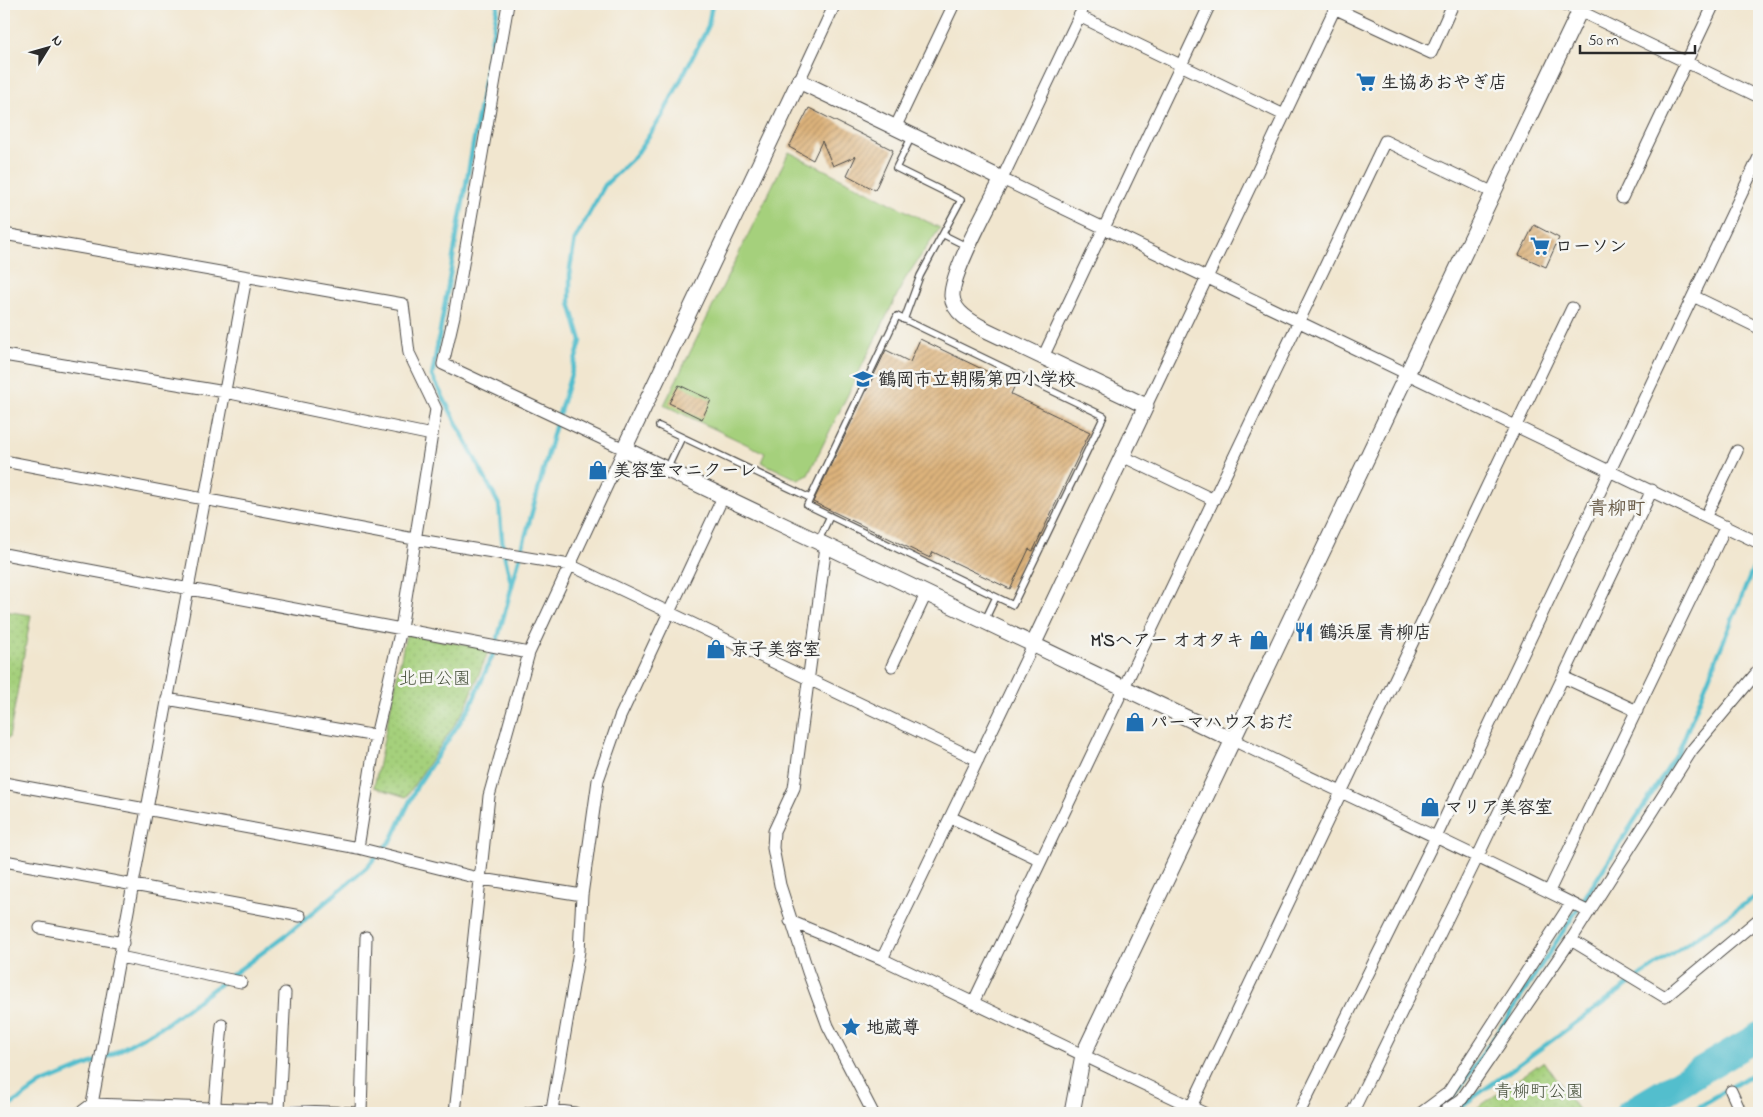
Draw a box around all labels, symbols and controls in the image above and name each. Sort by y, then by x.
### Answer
north arrow [22,22,72,72]
scale bar [1580,22,1696,54]
text: 50 m [1588,30,1619,52]
text: N [46,31,68,51]
supermarket icon: 生協あおやぎ店 [1355,71,1377,93]
place label: 生協あおやぎ店 [1381,71,1507,97]
supermarket icon: ローソン [1529,235,1551,257]
place label: ローソン [1555,235,1627,261]
school or university icon: 鶴岡市立朝陽第四小学校 [852,368,874,390]
place label: 鶴岡市立朝陽第四小学校 [878,368,1076,394]
shop icon: 美容室マニクーレ [587,459,609,481]
place label: 美容室マニクーレ [613,459,757,485]
district label: 青柳町 [1588,496,1646,523]
restaurant icon: 鶴浜屋 青柳店 [1293,621,1315,643]
place label: 鶴浜屋 青柳店 [1319,621,1432,647]
place label: M'Sヘアー オオタキ [1090,629,1244,655]
shop icon: M'Sヘアー オオタキ [1248,629,1270,651]
shop icon: 京子美容室 [705,638,727,660]
place label: 京子美容室 [731,638,821,664]
park label: 北田公園 [399,667,471,693]
shop icon: パーマハウスおだ [1124,711,1146,733]
place label: パーマハウスおだ [1150,711,1294,737]
shop icon: マリア美容室 [1419,796,1441,818]
place label: マリア美容室 [1445,796,1553,822]
place icon: 地蔵尊 [840,1016,862,1038]
place label: 地蔵尊 [866,1016,920,1042]
park label: 青柳町公園 [1494,1080,1584,1106]

